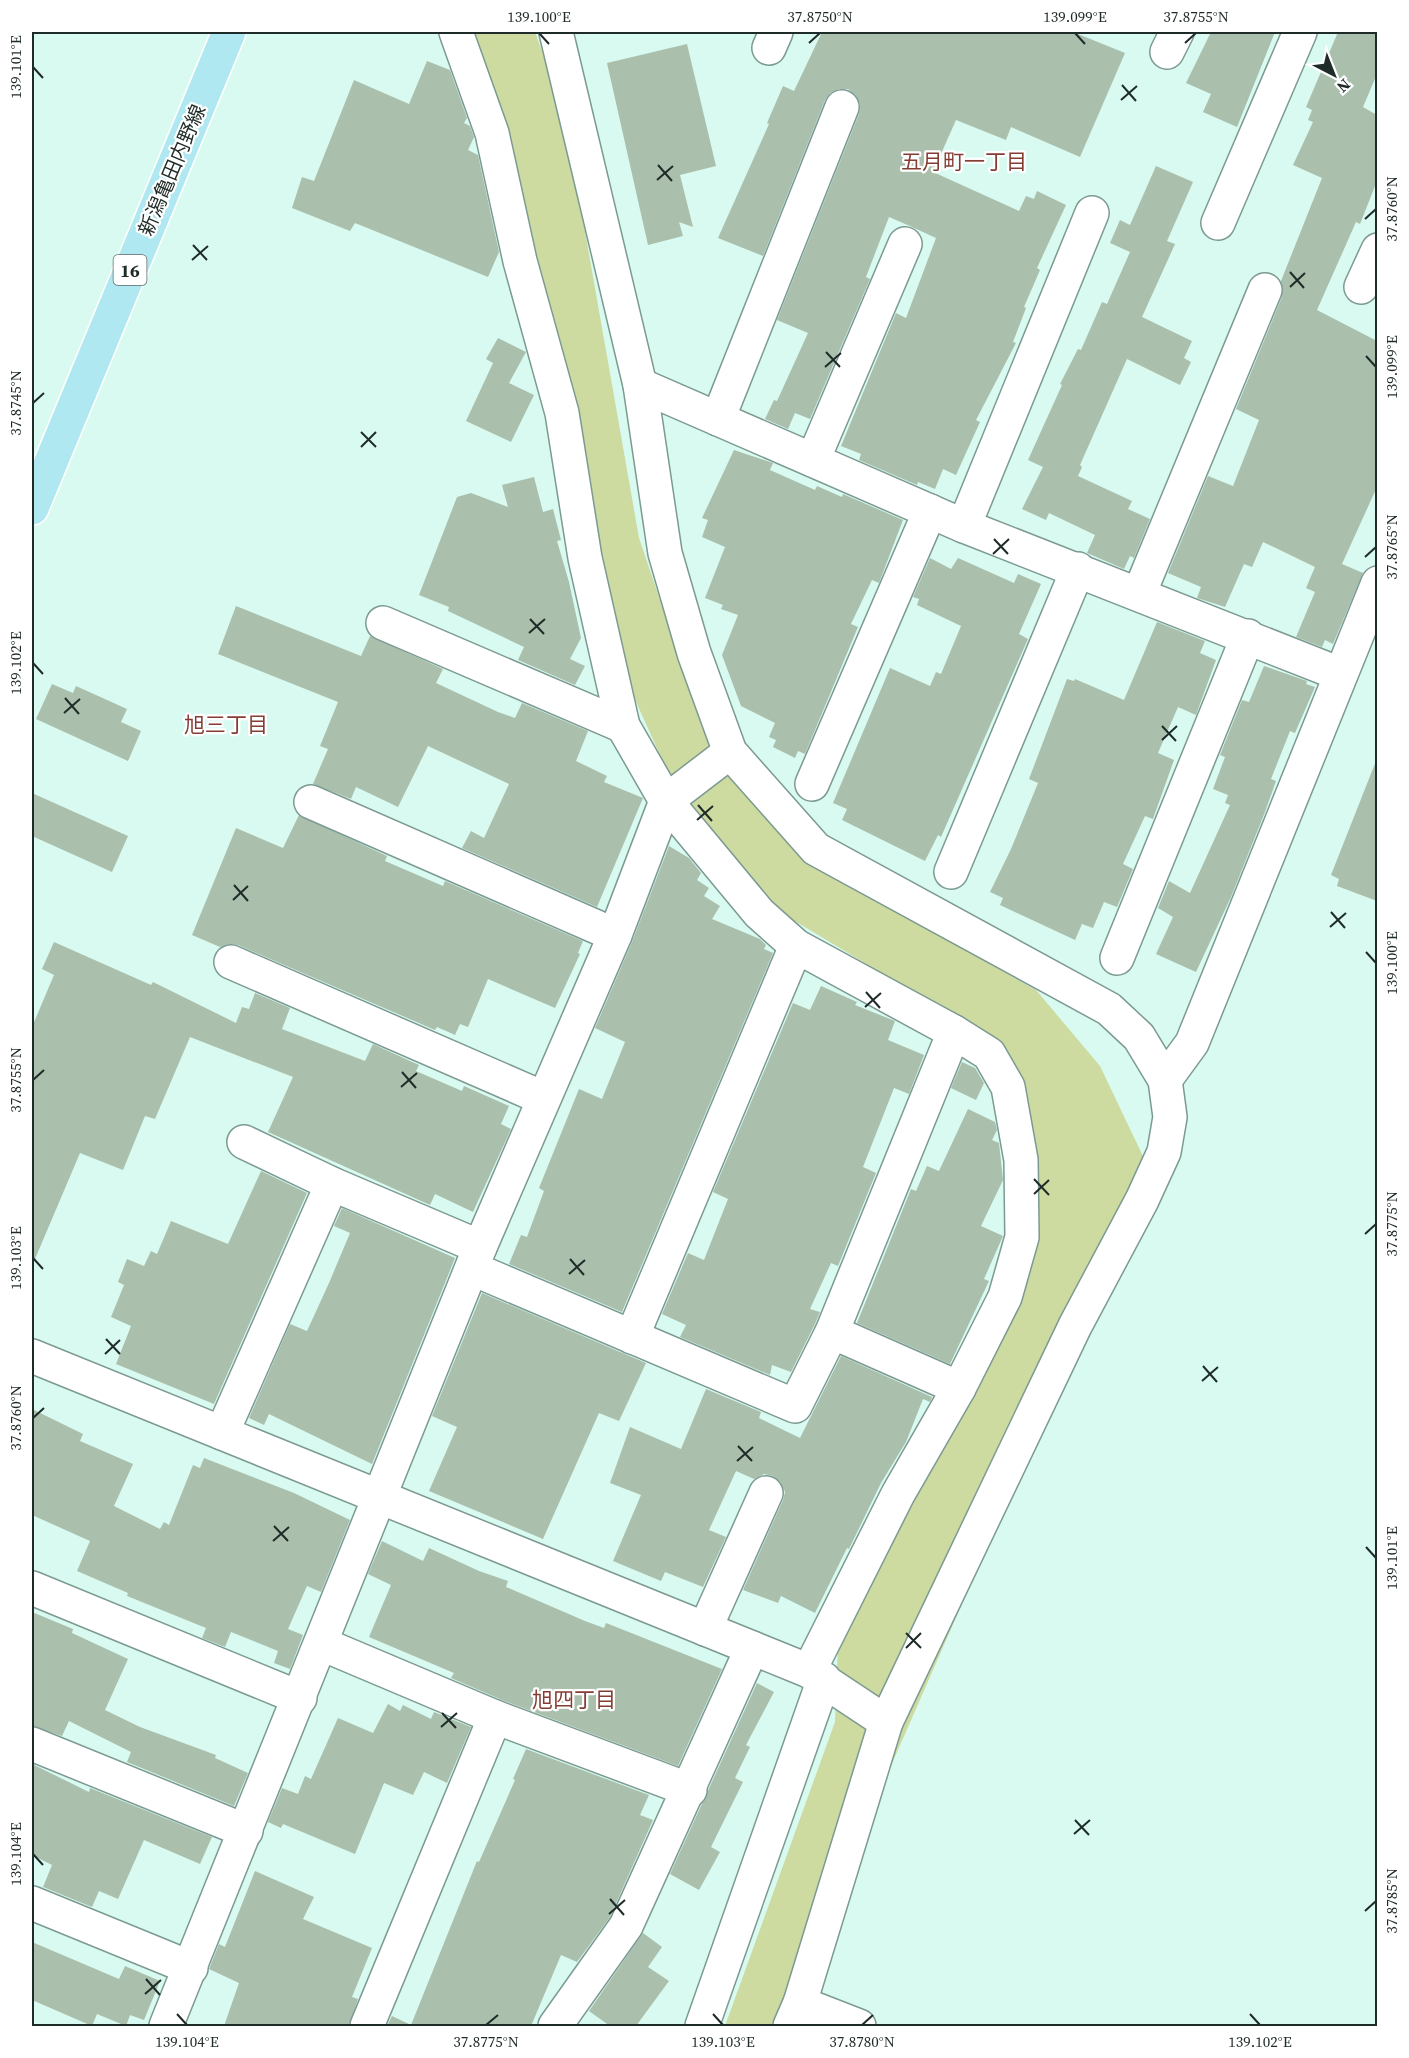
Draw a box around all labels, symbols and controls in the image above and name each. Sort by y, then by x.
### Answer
text: 139.100°E [507,6,571,27]
text: 37.8750°N [787,6,853,27]
text: 139.099°E [1043,6,1107,27]
text: 37.8755°N [1163,6,1229,27]
text: 139.101°E [5,35,26,99]
north arrow [1304,45,1364,105]
text: N [1332,74,1356,98]
street label: 新潟亀田内野線 [132,100,212,240]
district label: 五月町一丁目 [901,147,1027,176]
text: 37.8760°N [1381,176,1402,242]
road number: 16 [114,255,146,285]
text: 139.099°E [1381,335,1402,399]
text: 37.8745°N [5,370,26,436]
text: 37.8765°N [1381,514,1402,580]
text: 139.102°E [5,631,26,695]
district label: 旭三丁目 [184,710,268,739]
text: 139.100°E [1381,931,1402,995]
text: 37.8755°N [5,1047,26,1113]
text: 37.8775°N [1381,1191,1402,1257]
text: 139.103°E [5,1226,26,1290]
text: 37.8760°N [5,1385,26,1451]
text: 139.101°E [1381,1526,1402,1590]
district label: 旭四丁目 [532,1685,616,1714]
text: 139.104°E [5,1822,26,1886]
text: 37.8785°N [1381,1868,1402,1934]
text: 139.104°E [155,2031,219,2052]
text: 37.8775°N [453,2031,519,2052]
text: 139.103°E [691,2031,755,2052]
text: 37.8780°N [829,2031,895,2052]
text: 139.102°E [1228,2031,1292,2052]

